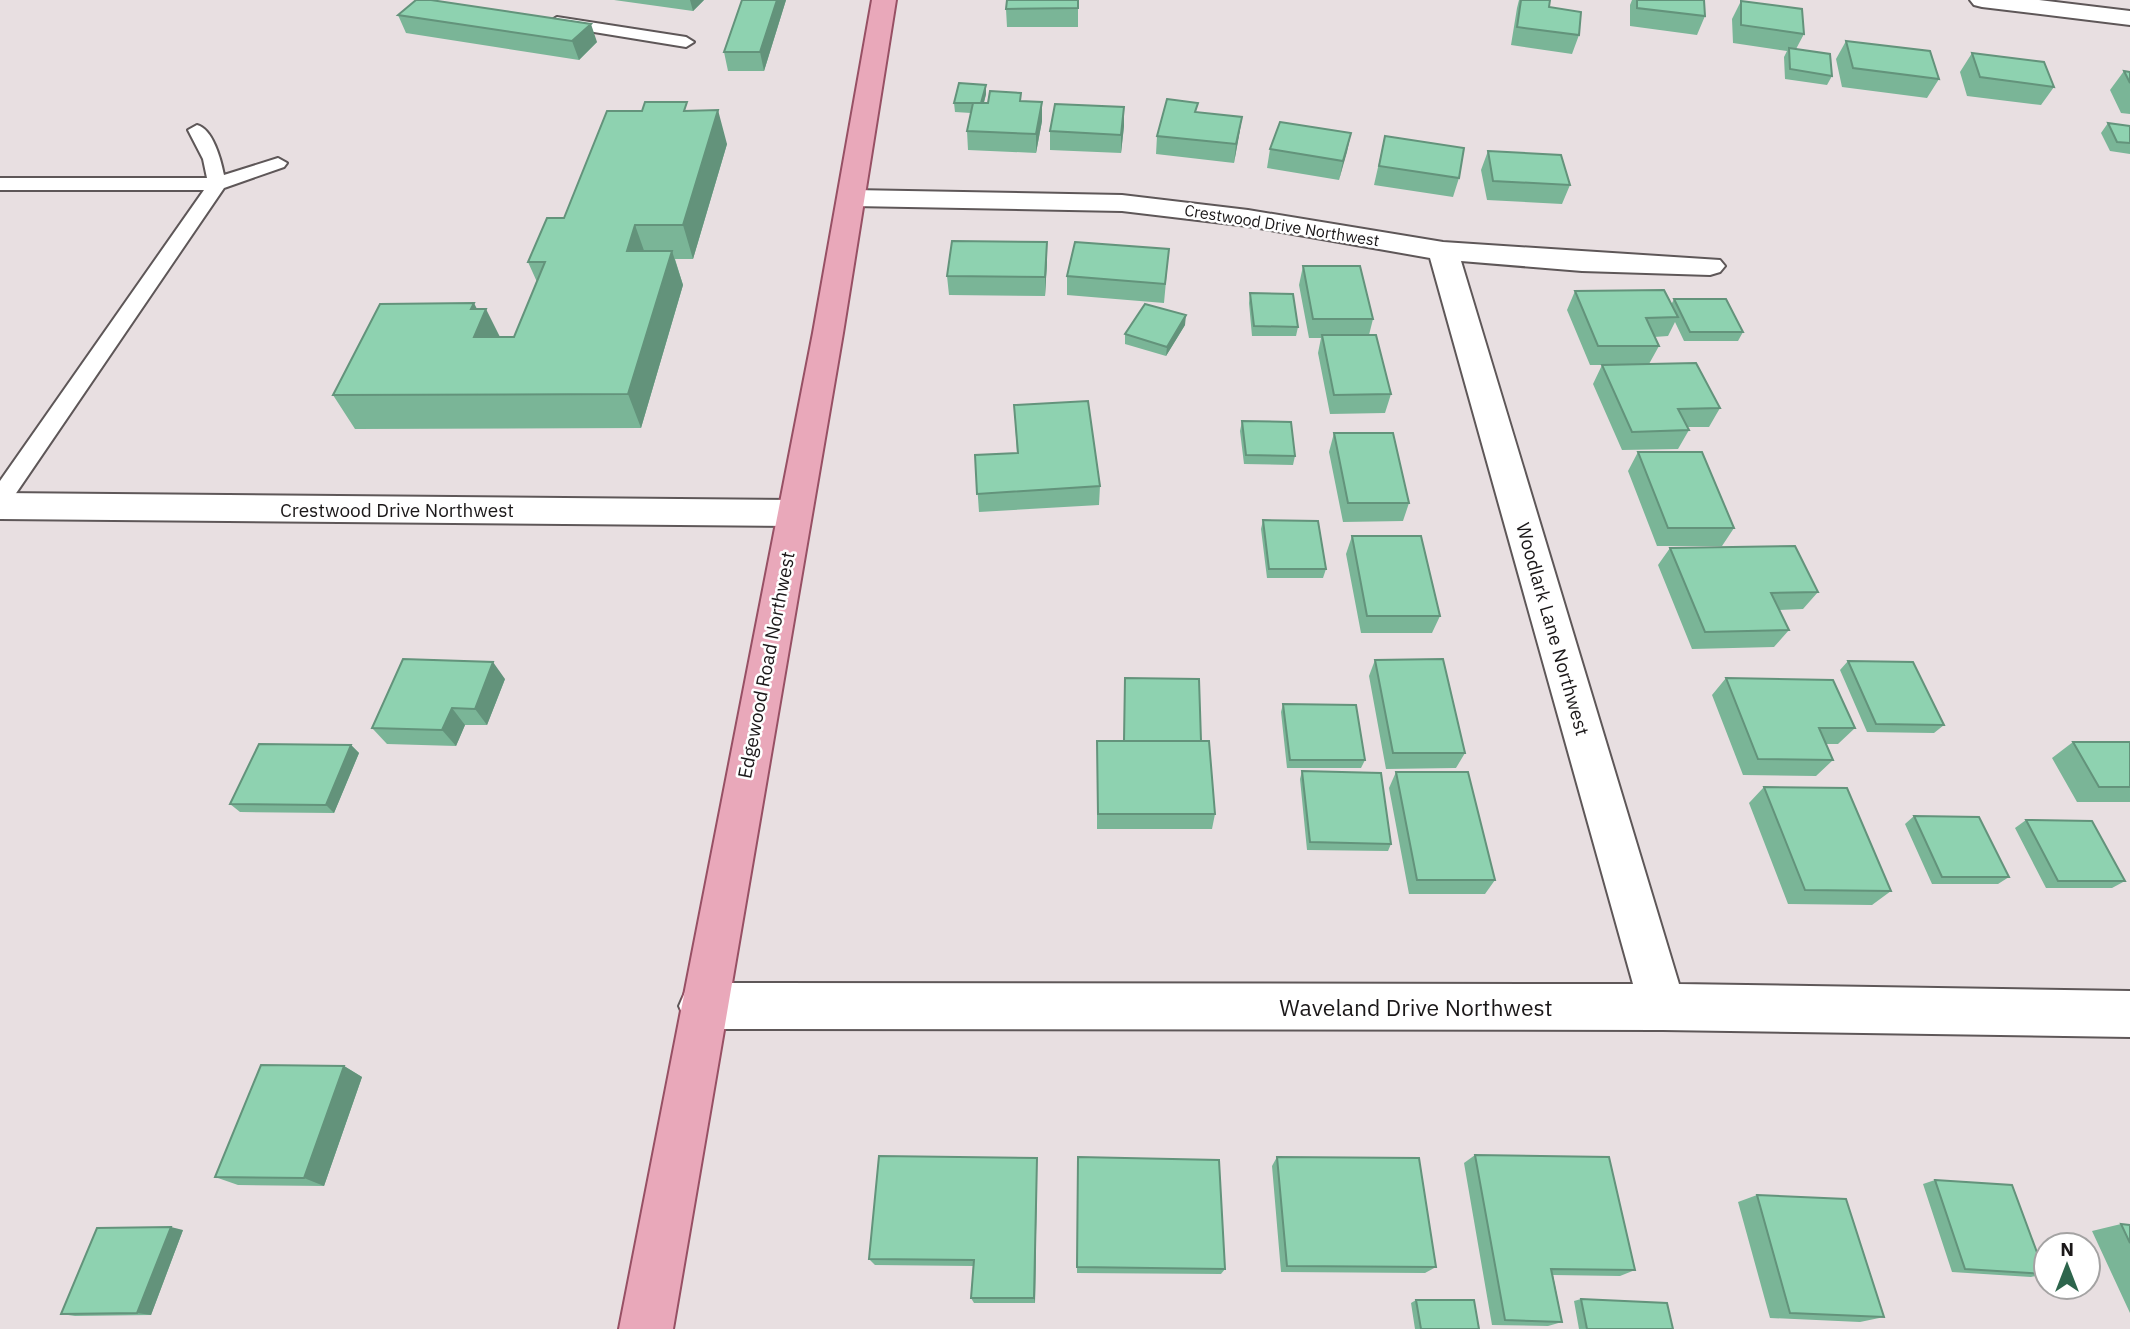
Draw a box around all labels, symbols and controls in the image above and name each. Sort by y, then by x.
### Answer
street label: Crestwood Drive Northwest [1183,200,1381,250]
street label: Crestwood Drive Northwest [280,498,514,522]
street label: Woodlark Lane Northwest [1511,520,1595,738]
street label: Edgewood Road Northwest [732,549,800,781]
street label: Waveland Drive Northwest [1279,992,1553,1022]
north arrow [2032,1231,2102,1301]
text: N [2060,1237,2074,1261]

